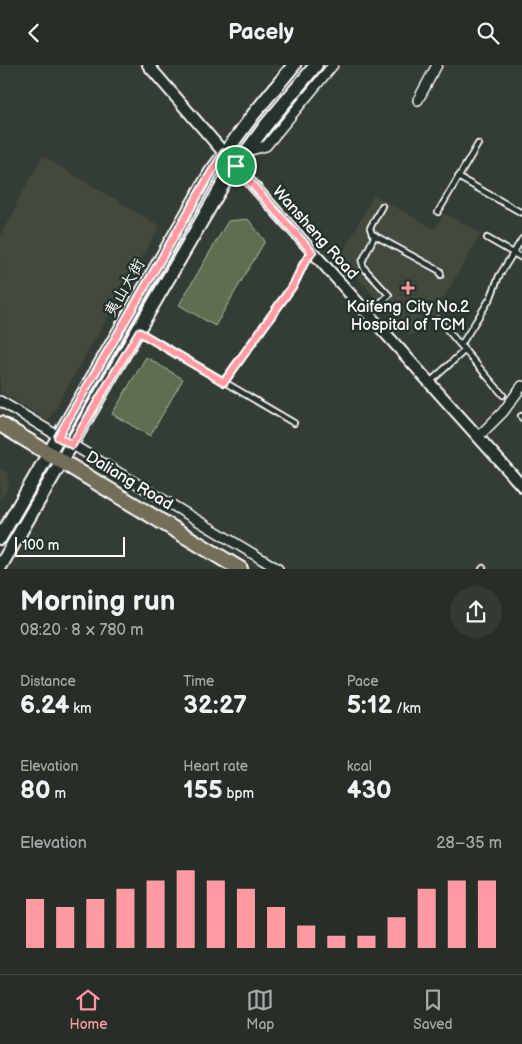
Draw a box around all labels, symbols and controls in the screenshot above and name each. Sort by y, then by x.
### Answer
icon: back [20,19,48,47]
text: Pacely [228,19,294,46]
icon: search [474,19,502,47]
pin [215,145,257,187]
icon: arrive [222,152,250,180]
street label: Wansheng Road [268,182,362,284]
street label: 夷山大街 [101,256,149,320]
marker: Kaifeng City No.2 Hospital of TCM [401,281,415,295]
place label: Kaifeng City No.2 Hospital of TCM [346,298,470,335]
street label: Daliang Road [82,448,176,514]
scale bar [15,534,125,557]
text: 100 m [22,537,59,554]
text: Morning run [20,585,175,618]
button: share [450,586,502,638]
text: 08:20 · 8 × 780 m [20,621,144,640]
text: Distance [20,673,76,690]
text: Time [183,673,214,690]
text: Pace [347,673,379,690]
text: 6.24 [20,690,69,721]
text: 32:27 [183,690,247,721]
text: 5:12 [347,690,393,721]
text: km [69,700,92,717]
text: /km [393,700,421,717]
text: Elevation [20,758,78,775]
text: Heart rate [183,758,248,775]
text: kcal [347,758,372,775]
text: 80 [20,775,51,806]
text: 155 [183,775,223,806]
text: 430 [347,775,392,806]
text: m [51,785,66,802]
text: bpm [223,785,254,802]
text: Elevation [20,834,87,853]
text: 28–35 m [436,834,502,853]
tab: Home [69,986,107,1033]
tab: Map [246,986,274,1033]
tab: Saved [413,986,453,1033]

